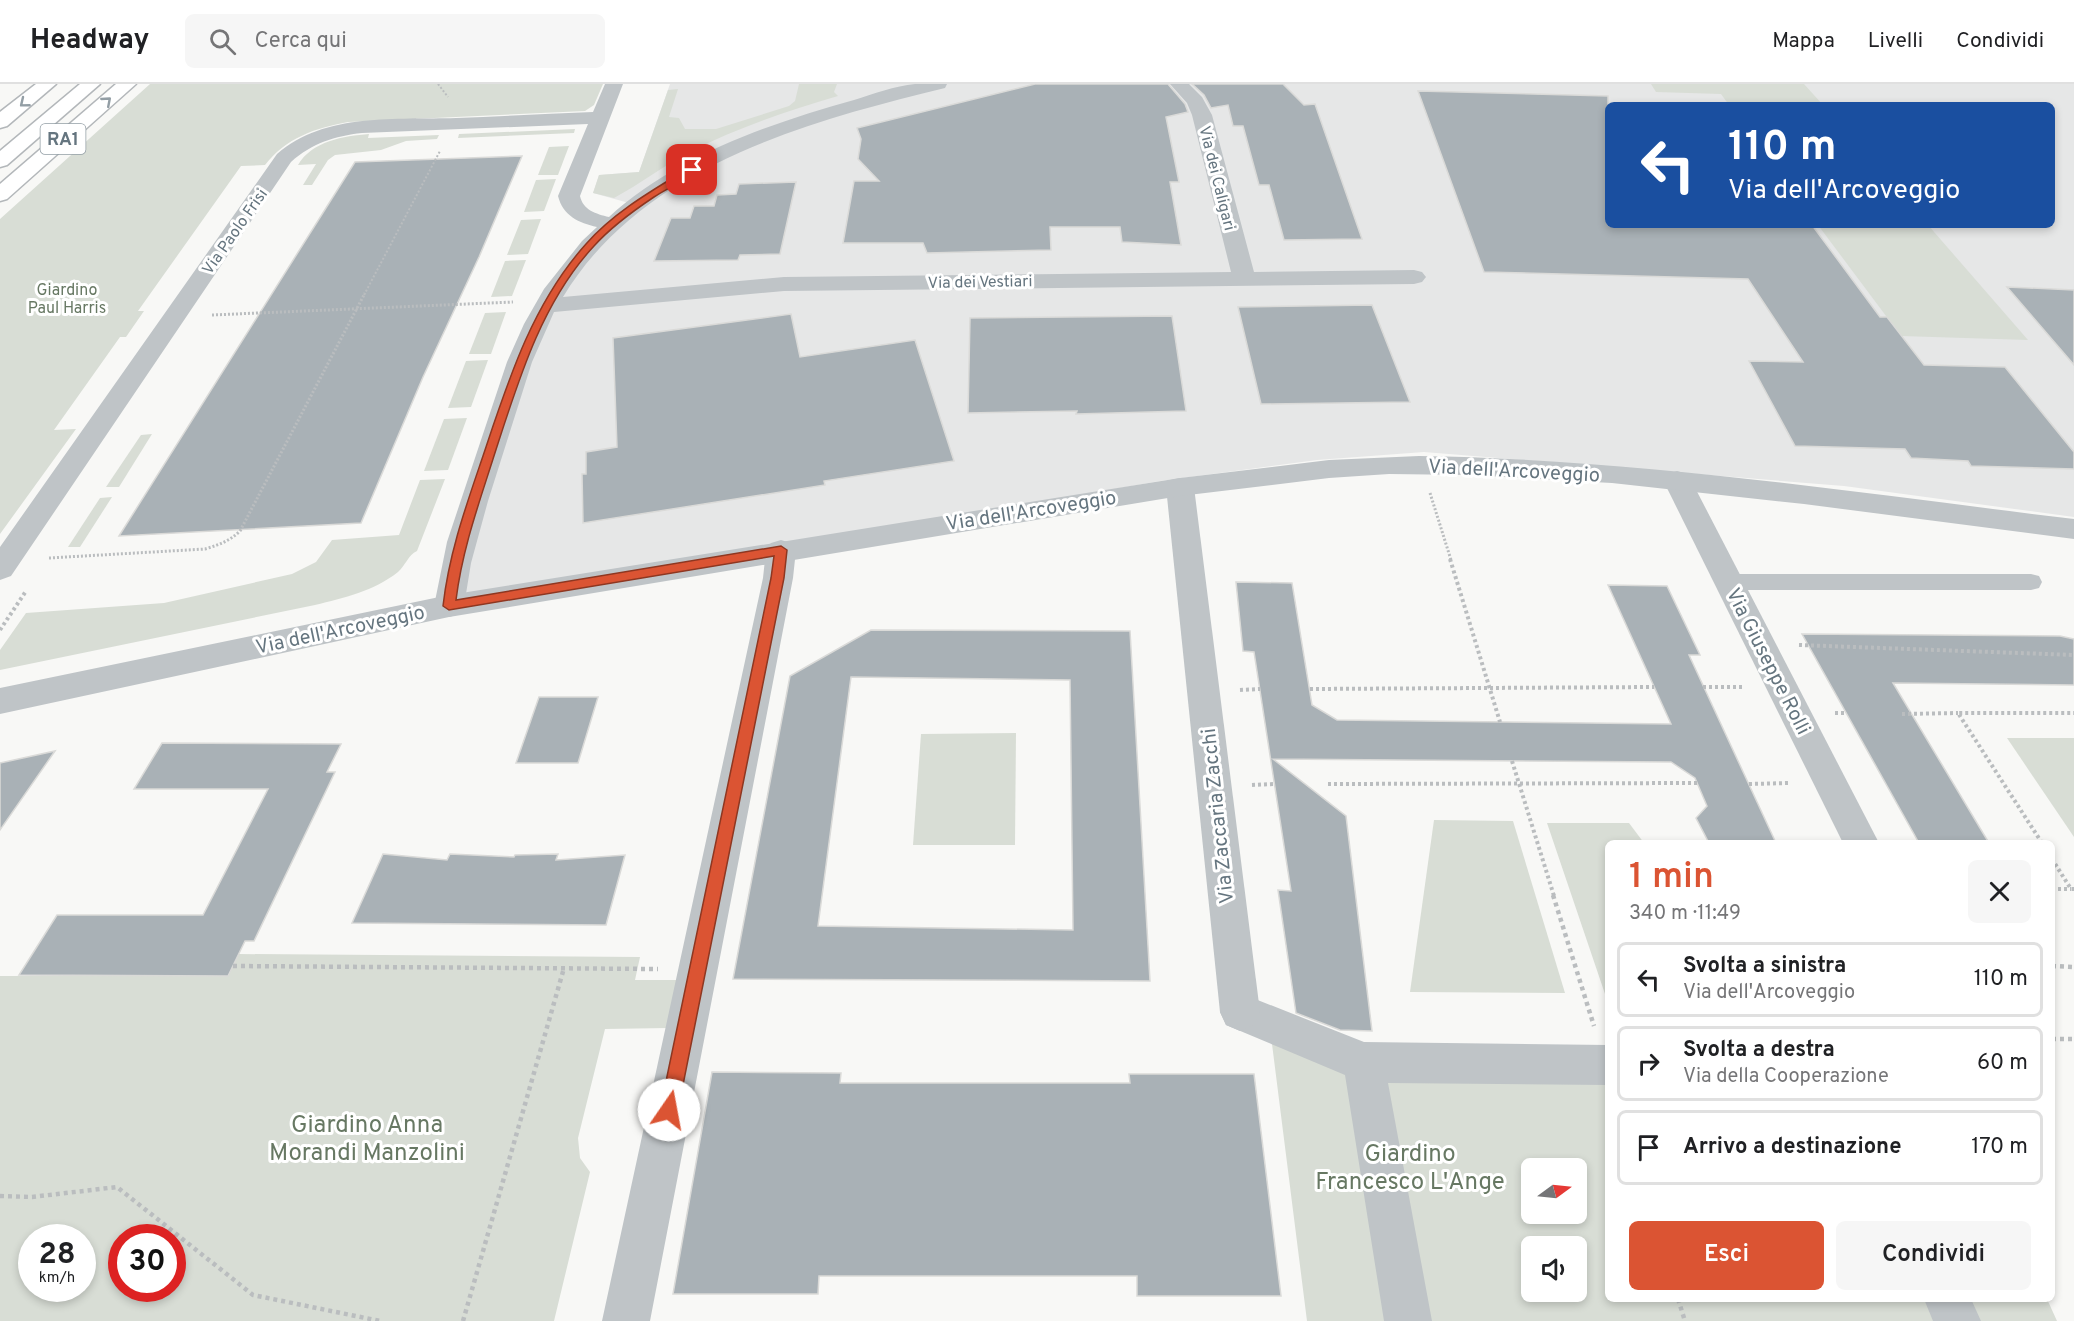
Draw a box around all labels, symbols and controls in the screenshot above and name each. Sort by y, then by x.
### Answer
search box [185,14,605,68]
text: Headway [30,23,149,59]
icon: search [206,25,239,58]
text: Cerca qui [254,28,347,55]
text: Mappa [1772,28,1835,55]
text: Livelli [1868,28,1923,55]
text: Condividi [1956,28,2044,55]
one-way arrow [19,95,30,106]
one-way arrow [100,97,111,108]
text: 110 m [1728,122,1837,175]
road number: RA1 [40,124,86,154]
street label: Via dei Caligari [1193,124,1239,233]
icon: left [1629,126,1707,204]
pin [666,144,717,195]
icon: arrive [675,153,708,186]
text: Via dell'Arcoveggio [1728,174,1960,208]
street label: Via Paolo Frisi [199,185,273,279]
street label: Via dei Vestiari [927,272,1033,294]
park label: Giardino Paul Harris [28,281,106,319]
street label: Via dell'Arcoveggio [1427,455,1601,489]
street label: Via dell'Arcoveggio [944,486,1118,538]
street label: Via Giuseppe Rolli [1719,584,1815,740]
street label: Via dell'Arcoveggio [254,600,427,662]
street label: Via Zaccaria Zacchi [1197,727,1241,905]
text: 1 min [1629,855,1714,901]
button: close [1968,860,2031,923]
text: 340 m · 11:49 [1629,901,1741,927]
text: Svolta a sinistra [1683,953,1846,980]
icon: left [1632,963,1665,996]
text: 110 m [1974,966,2028,993]
text: Via dell'Arcoveggio [1683,980,1855,1006]
text: Svolta a destra [1683,1037,1835,1064]
icon: right [1632,1047,1665,1080]
text: 60 m [1977,1050,2028,1077]
text: Via della Cooperazione [1683,1064,1889,1090]
position arrow [637,1078,701,1142]
park label: Giardino Anna Morandi Manzolini [269,1111,465,1169]
icon: arrive [1632,1131,1665,1164]
text: Arrivo a destinazione [1683,1134,1901,1161]
text: 170 m [1971,1134,2028,1161]
park label: Giardino Francesco L'Ange [1315,1140,1505,1198]
north arrow [1521,1158,1587,1224]
map controls [1521,1158,1587,1302]
button: Esci [1629,1221,1824,1290]
button: Condividi [1836,1221,2031,1290]
speed limit sign: 30 [108,1224,186,1302]
button: sound [1521,1236,1587,1302]
text: 28 [38,1237,76,1274]
text: km/h [39,1269,75,1288]

